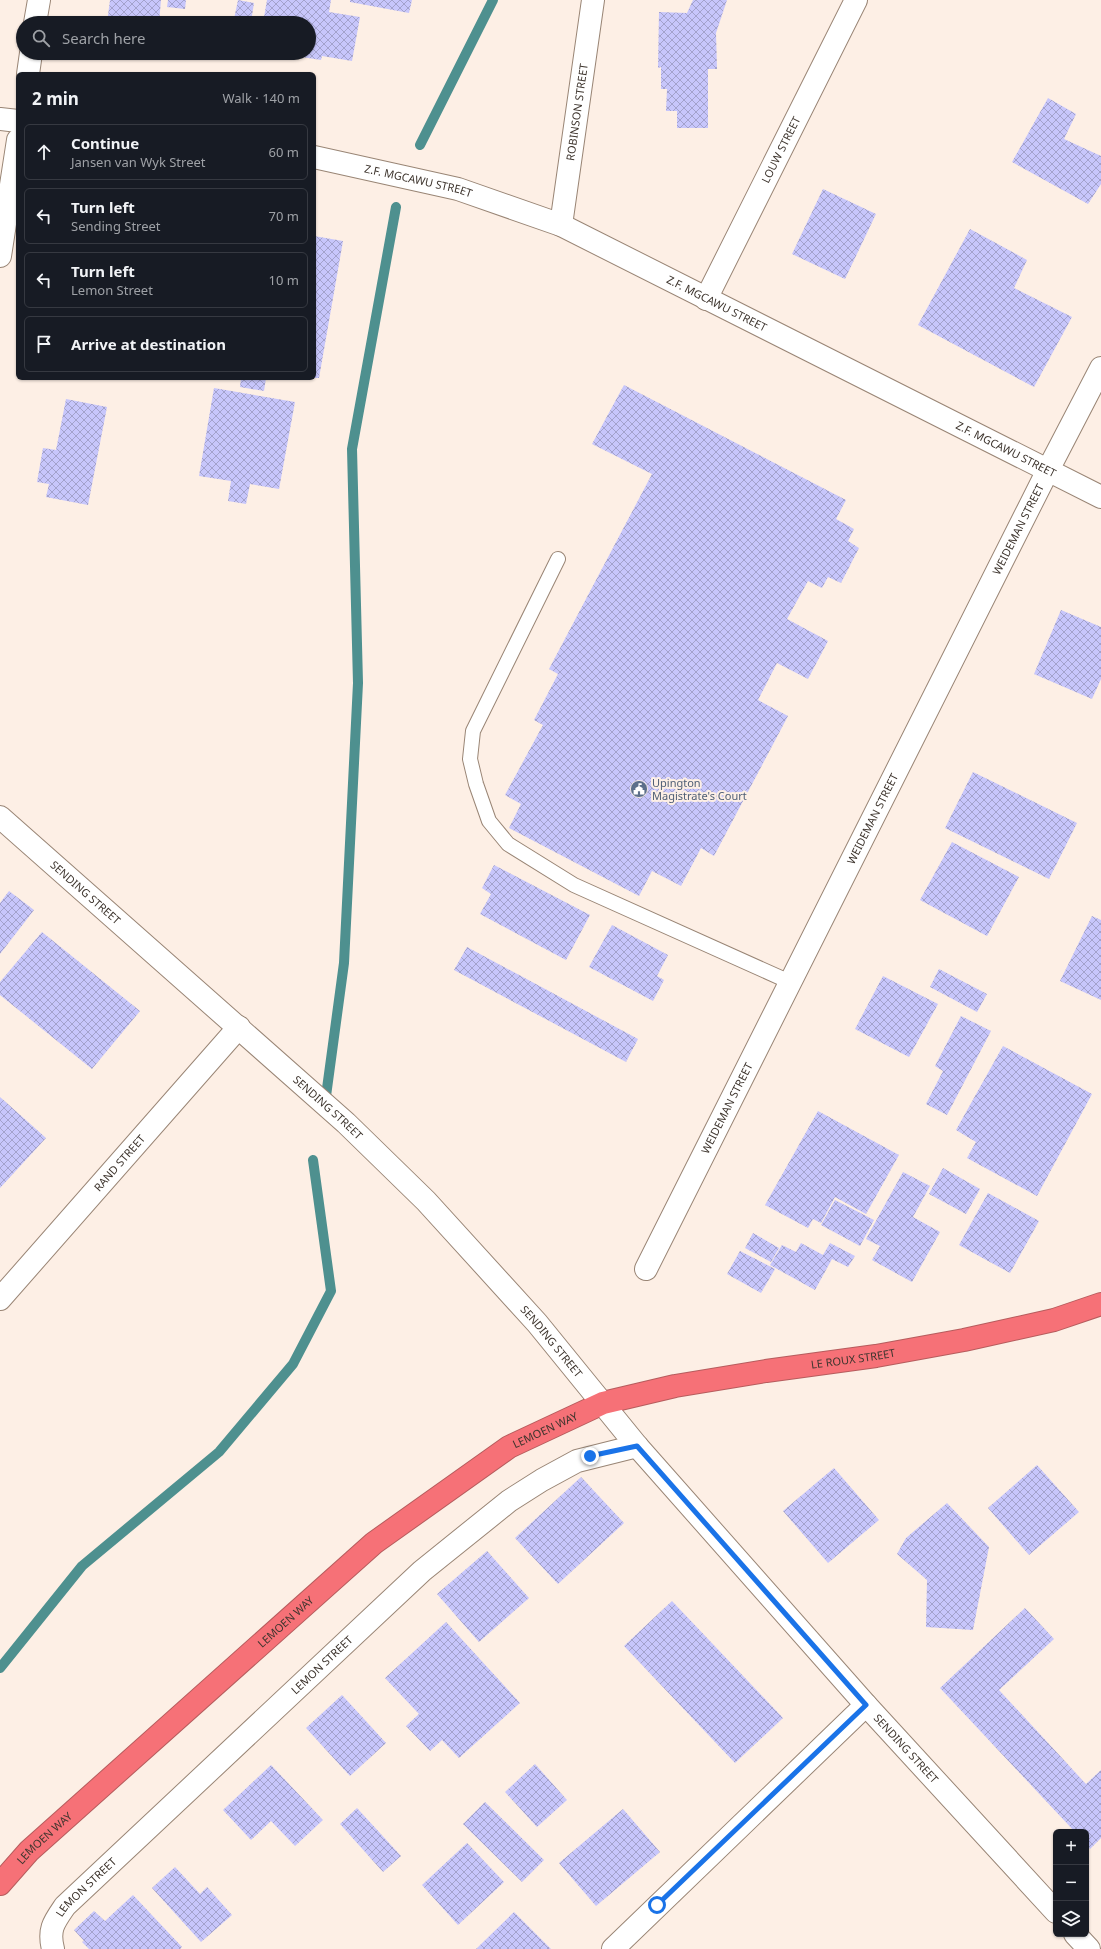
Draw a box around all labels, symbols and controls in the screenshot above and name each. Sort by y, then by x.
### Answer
search box [16,16,316,60]
icon: search [30,27,52,49]
text: Search here [62,28,145,48]
street label: ROBINSON STREET [562,63,591,162]
text: 2 min [32,87,79,110]
text: Walk · 140 m [222,89,300,107]
street label: LOUW STREET [757,114,803,185]
text: Continue [71,133,139,153]
icon: ahead [33,141,55,163]
text: 60 m [269,143,299,161]
text: Jansen van Wyk Street [71,153,206,171]
street label: Z.F. MGCAWU STREET [363,160,474,200]
text: Turn left [71,197,135,217]
icon: left [33,205,55,227]
text: 70 m [269,207,299,225]
text: Sending Street [71,217,161,235]
text: Turn left [71,261,135,281]
icon: left [33,269,55,291]
text: 10 m [269,271,299,289]
street label: Z.F. MGCAWU STREET [664,272,770,334]
text: Lemon Street [71,281,153,299]
icon: arrive [33,333,55,355]
text: Arrive at destination [71,334,226,354]
street label: Z.F. MGCAWU STREET [954,417,1059,480]
street label: WEIDEMAN STREET [989,481,1047,577]
street label: WEIDEMAN STREET [843,771,901,867]
place label: Upington Magistrate's Court [652,775,747,803]
public building icon: Upington Magistrate's Court [629,779,649,799]
street label: SENDING STREET [47,857,124,927]
street label: WEIDEMAN STREET [697,1060,756,1156]
street label: SENDING STREET [290,1072,366,1142]
street label: RAND STREET [90,1131,148,1194]
street label: SENDING STREET [518,1302,586,1380]
street label: LE ROUX STREET [810,1345,896,1372]
street label: LEMOEN WAY [510,1408,581,1451]
route end [581,1447,599,1465]
street label: LEMOEN WAY [254,1592,317,1650]
street label: LEMON STREET [288,1632,356,1697]
street label: SENDING STREET [871,1710,942,1786]
street label: LEMOEN WAY [13,1808,75,1867]
map controls [1053,1829,1089,1937]
button: + [1053,1829,1089,1865]
street label: LEMON STREET [52,1854,119,1919]
button: − [1053,1865,1089,1901]
route start [648,1896,666,1914]
button: layers [1053,1901,1089,1937]

